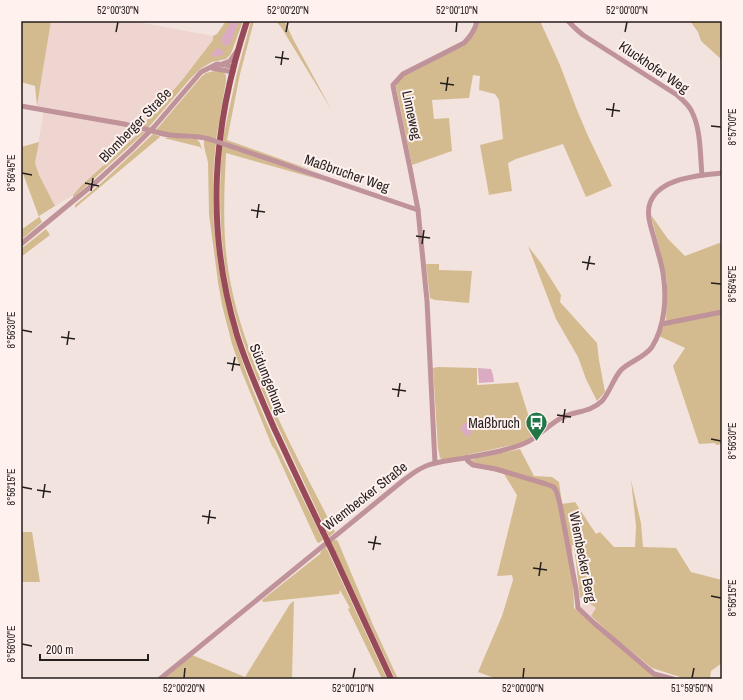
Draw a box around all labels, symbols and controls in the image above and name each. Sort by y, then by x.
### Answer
text: 52°00'30"N [97,4,139,17]
text: 52°00'20"N [267,4,309,17]
text: 52°00'10"N [436,4,478,17]
text: 52°00'00"N [606,4,648,17]
street label: Kluckhofer Weg [615,37,693,97]
street label: Blomberger Straße [95,84,175,166]
street label: Linneweg [398,89,426,142]
text: 8°57'00"E [726,109,739,145]
street label: Maßbrucher Weg [302,150,392,196]
text: 8°56'45"E [5,155,18,191]
text: 8°56'45"E [726,266,739,302]
text: 8°56'30"E [5,312,18,348]
street label: Südumgehung [246,341,291,418]
bus stop icon: Maßbruch [523,410,549,443]
place label: Maßbruch [468,414,520,432]
text: 8°56'30"E [726,423,739,459]
street label: Wiembecker Straße [319,457,411,535]
text: 8°56'15"E [5,469,18,505]
street label: Wiembecker Berg [565,510,601,604]
text: 8°56'15"E [726,580,739,616]
text: 8°56'00"E [5,626,18,662]
scale bar [40,636,148,662]
text: 200 m [46,642,73,658]
text: 52°00'20"N [163,682,205,695]
text: 52°00'10"N [332,682,374,695]
text: 52°00'00"N [502,682,544,695]
text: 51°59'50"N [671,682,713,695]

